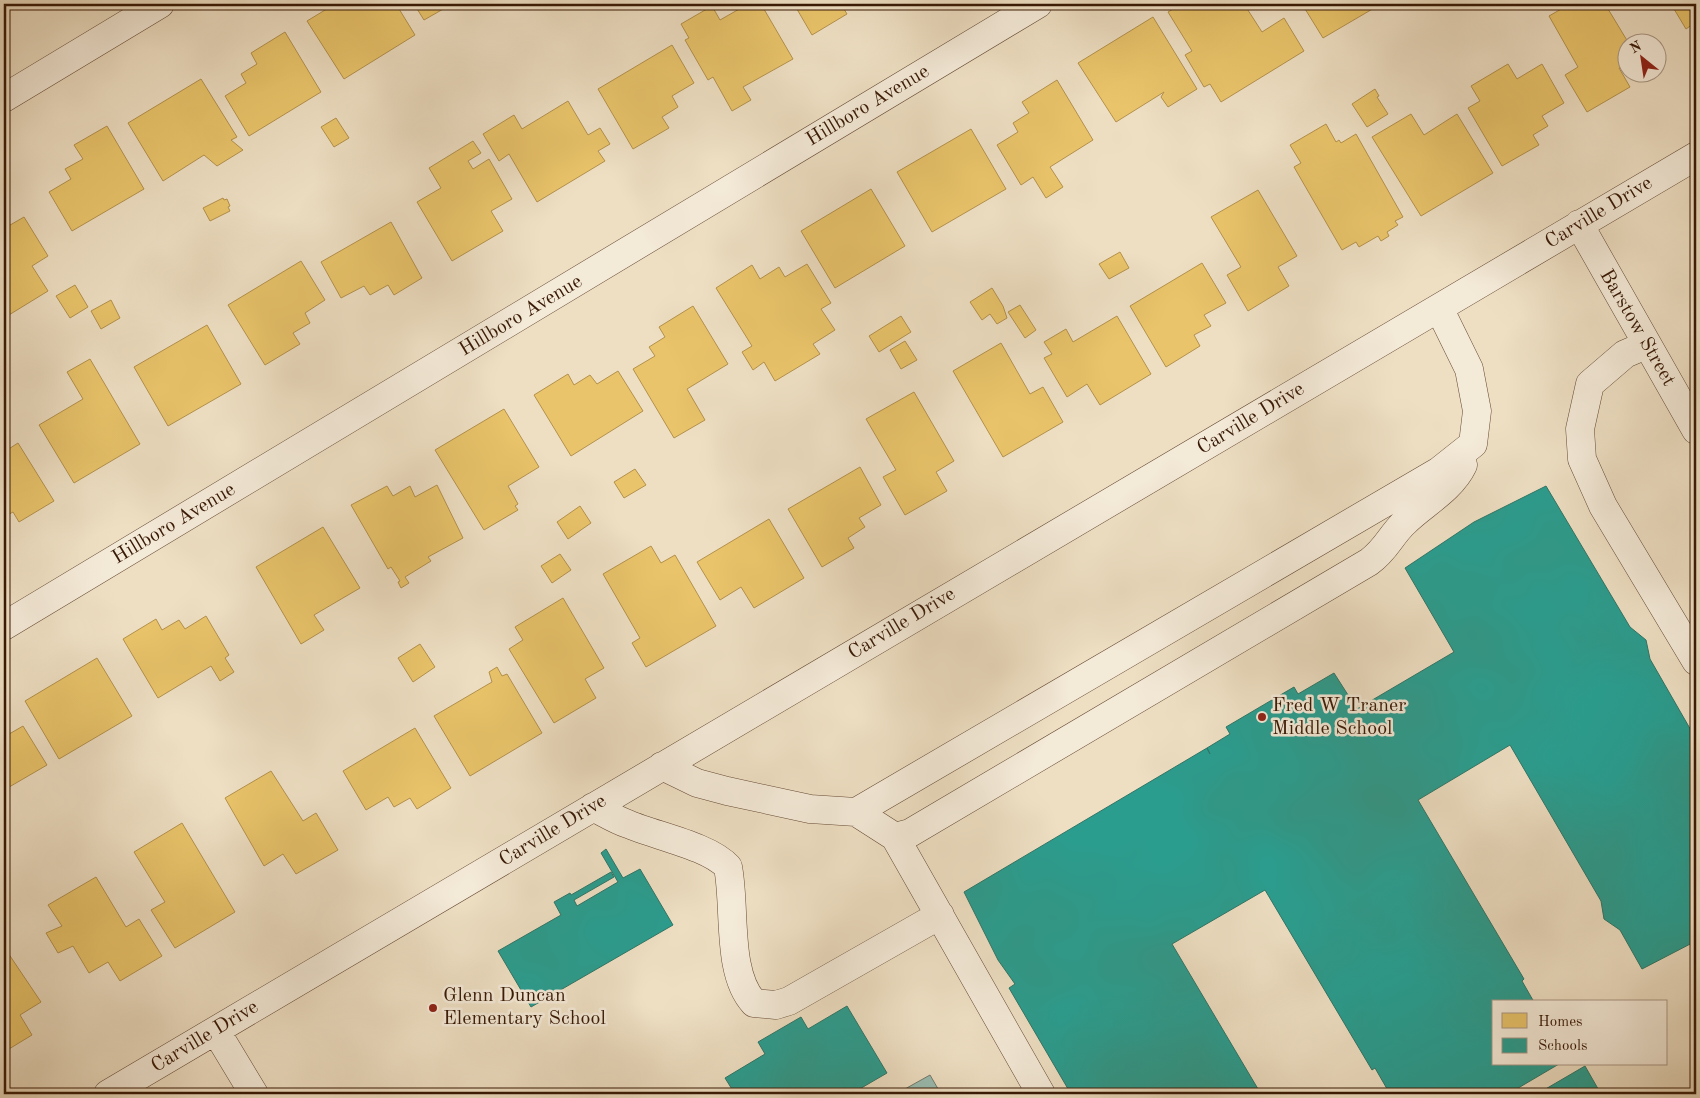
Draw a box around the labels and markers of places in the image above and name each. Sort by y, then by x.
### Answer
place label: Fred W Traner Middle School [1272,696,1406,739]
marker: Fred W Traner Middle School [1256,711,1268,723]
place label: Glenn Duncan Elementary School [443,986,606,1029]
marker: Glenn Duncan Elementary School [427,1002,439,1014]

